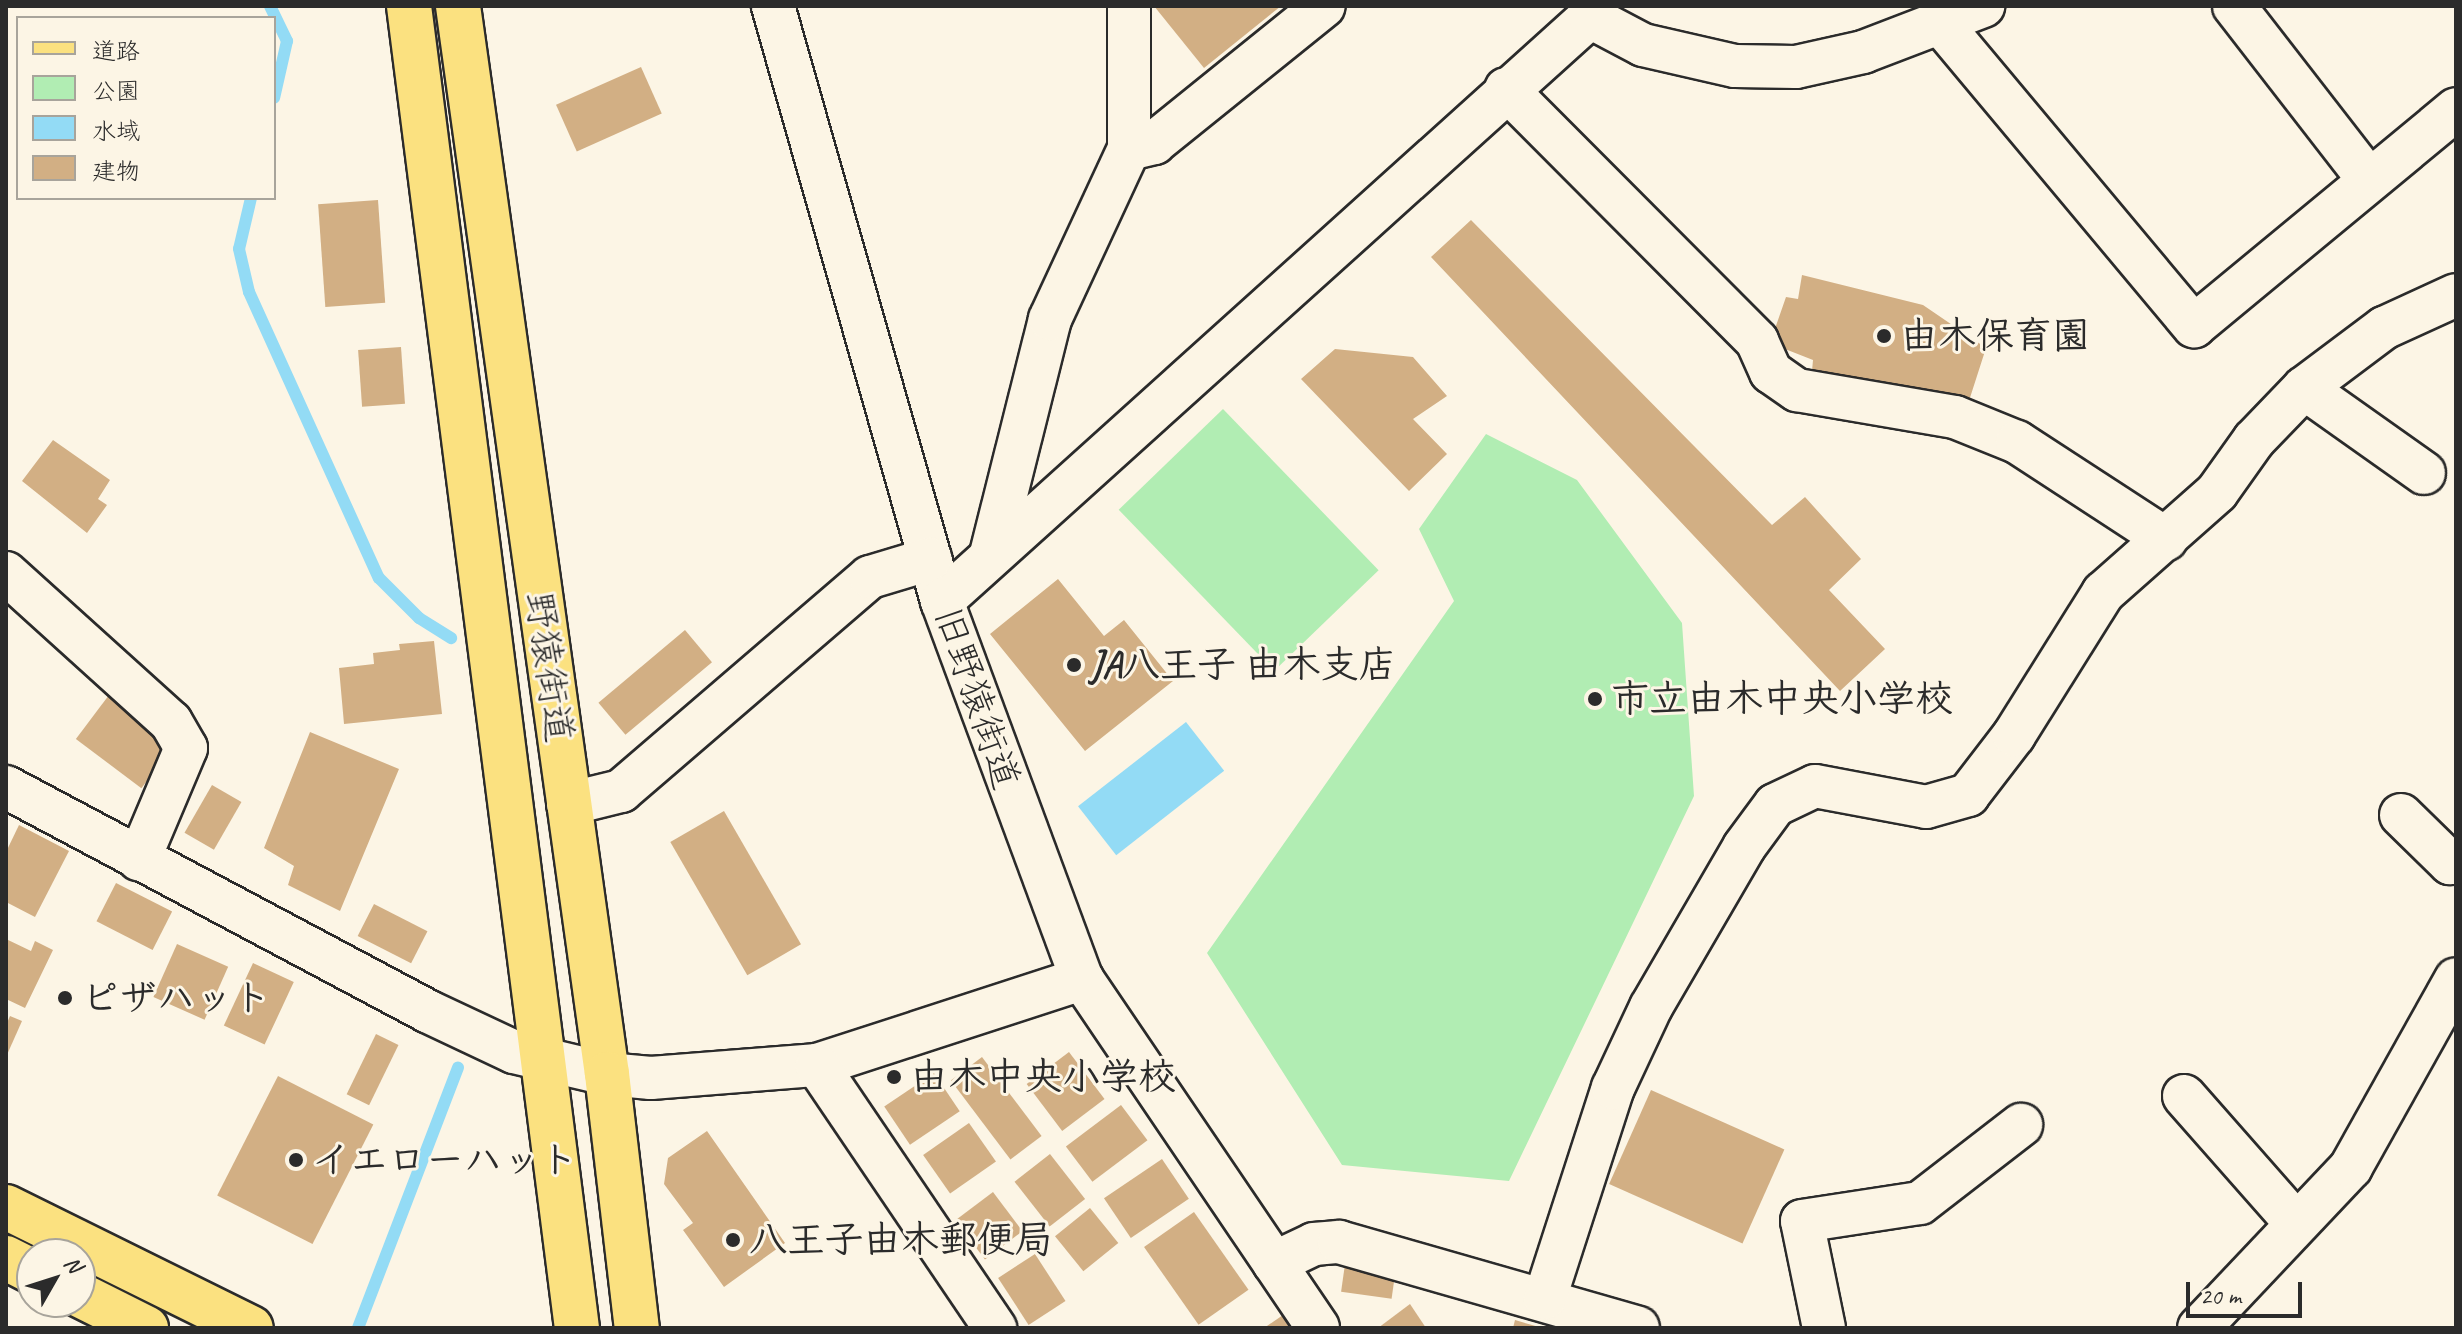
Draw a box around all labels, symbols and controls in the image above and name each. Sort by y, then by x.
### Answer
legend [16,16,276,200]
text: 道路 [92,36,140,66]
text: 公園 [92,76,140,106]
text: 水域 [92,116,140,146]
text: 建物 [92,156,140,186]
place label: 由木保育園 [1900,313,2090,359]
marker: 由木保育園 [1875,327,1893,345]
street label: 野猿街道 [516,589,582,745]
street label: 旧野猿街道 [925,601,1029,795]
place label: JA八王子 由木支店 [1090,642,1397,688]
marker: JA八王子 由木支店 [1065,656,1083,674]
place label: 市立由木中央小学校 [1611,676,1953,722]
marker: 市立由木中央小学校 [1586,690,1604,708]
place label: ピザハット [81,975,271,1021]
marker: ピザハット [56,989,74,1007]
place label: 由木中央小学校 [910,1054,1176,1100]
marker: 由木中央小学校 [885,1068,903,1086]
place label: イエローハット [312,1137,578,1183]
marker: イエローハット [287,1151,305,1169]
place label: 八王子由木郵便局 [749,1217,1053,1263]
marker: 八王子由木郵便局 [724,1231,742,1249]
north arrow [16,1238,96,1318]
text: N [58,1250,88,1278]
scale bar [2190,1266,2306,1316]
text: 20 m [2200,1281,2241,1311]

